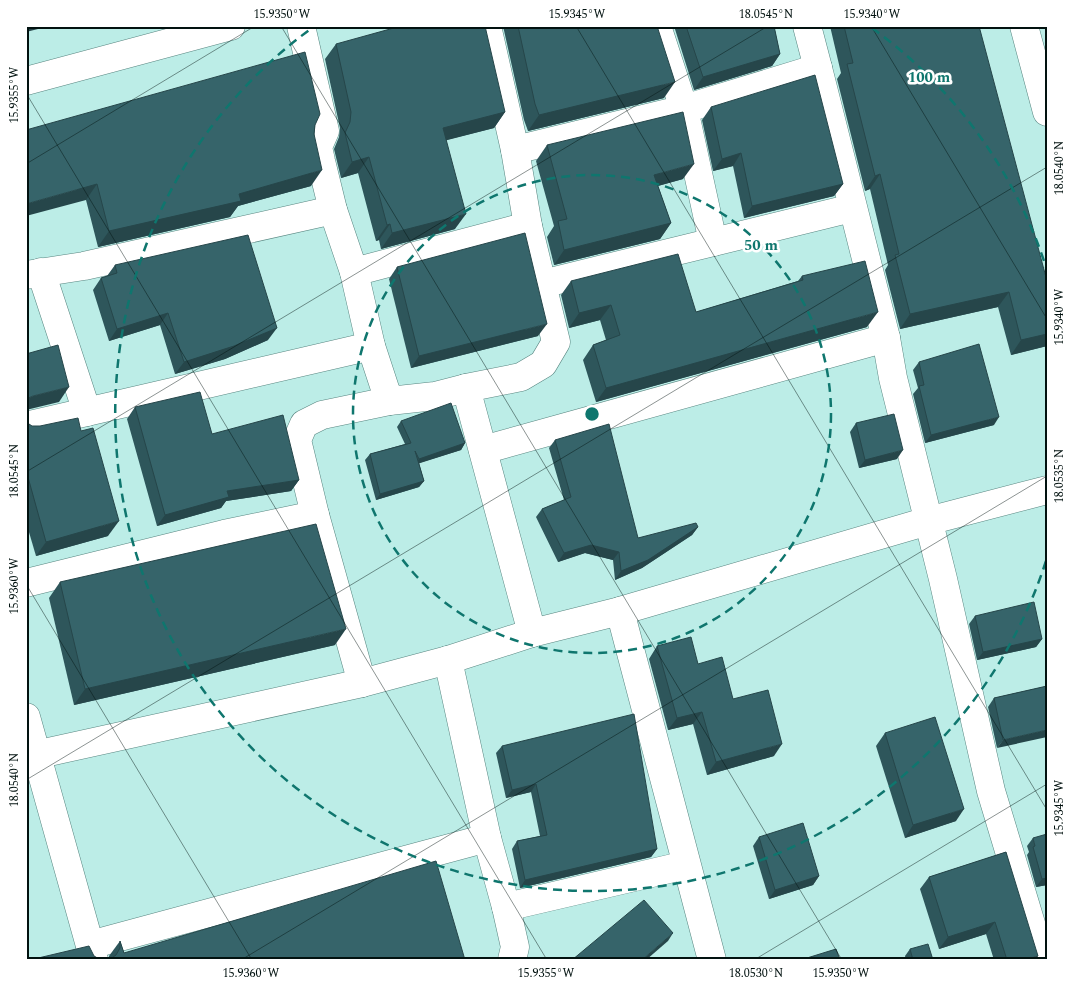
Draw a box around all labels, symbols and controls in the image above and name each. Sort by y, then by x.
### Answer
text: 15.9350°W [254,5,311,24]
text: 15.9345°W [549,5,606,24]
text: 18.0545°N [739,5,793,24]
text: 15.9340°W [844,5,901,24]
text: 15.9355°W [5,66,24,123]
text: 100 m [908,66,951,89]
text: 18.0540°N [1050,141,1069,195]
text: 50 m [744,234,779,257]
text: 15.9340°W [1050,288,1069,345]
centre of rings [583,405,601,423]
text: 18.0545°N [5,444,24,498]
text: 18.0535°N [1050,449,1069,503]
text: 15.9360°W [5,557,24,614]
text: 18.0540°N [5,753,24,807]
text: 15.9345°W [1050,779,1069,836]
text: 15.9360°W [223,964,280,983]
text: 15.9355°W [518,964,575,983]
text: 18.0530°N [729,964,783,983]
text: 15.9350°W [813,964,870,983]

